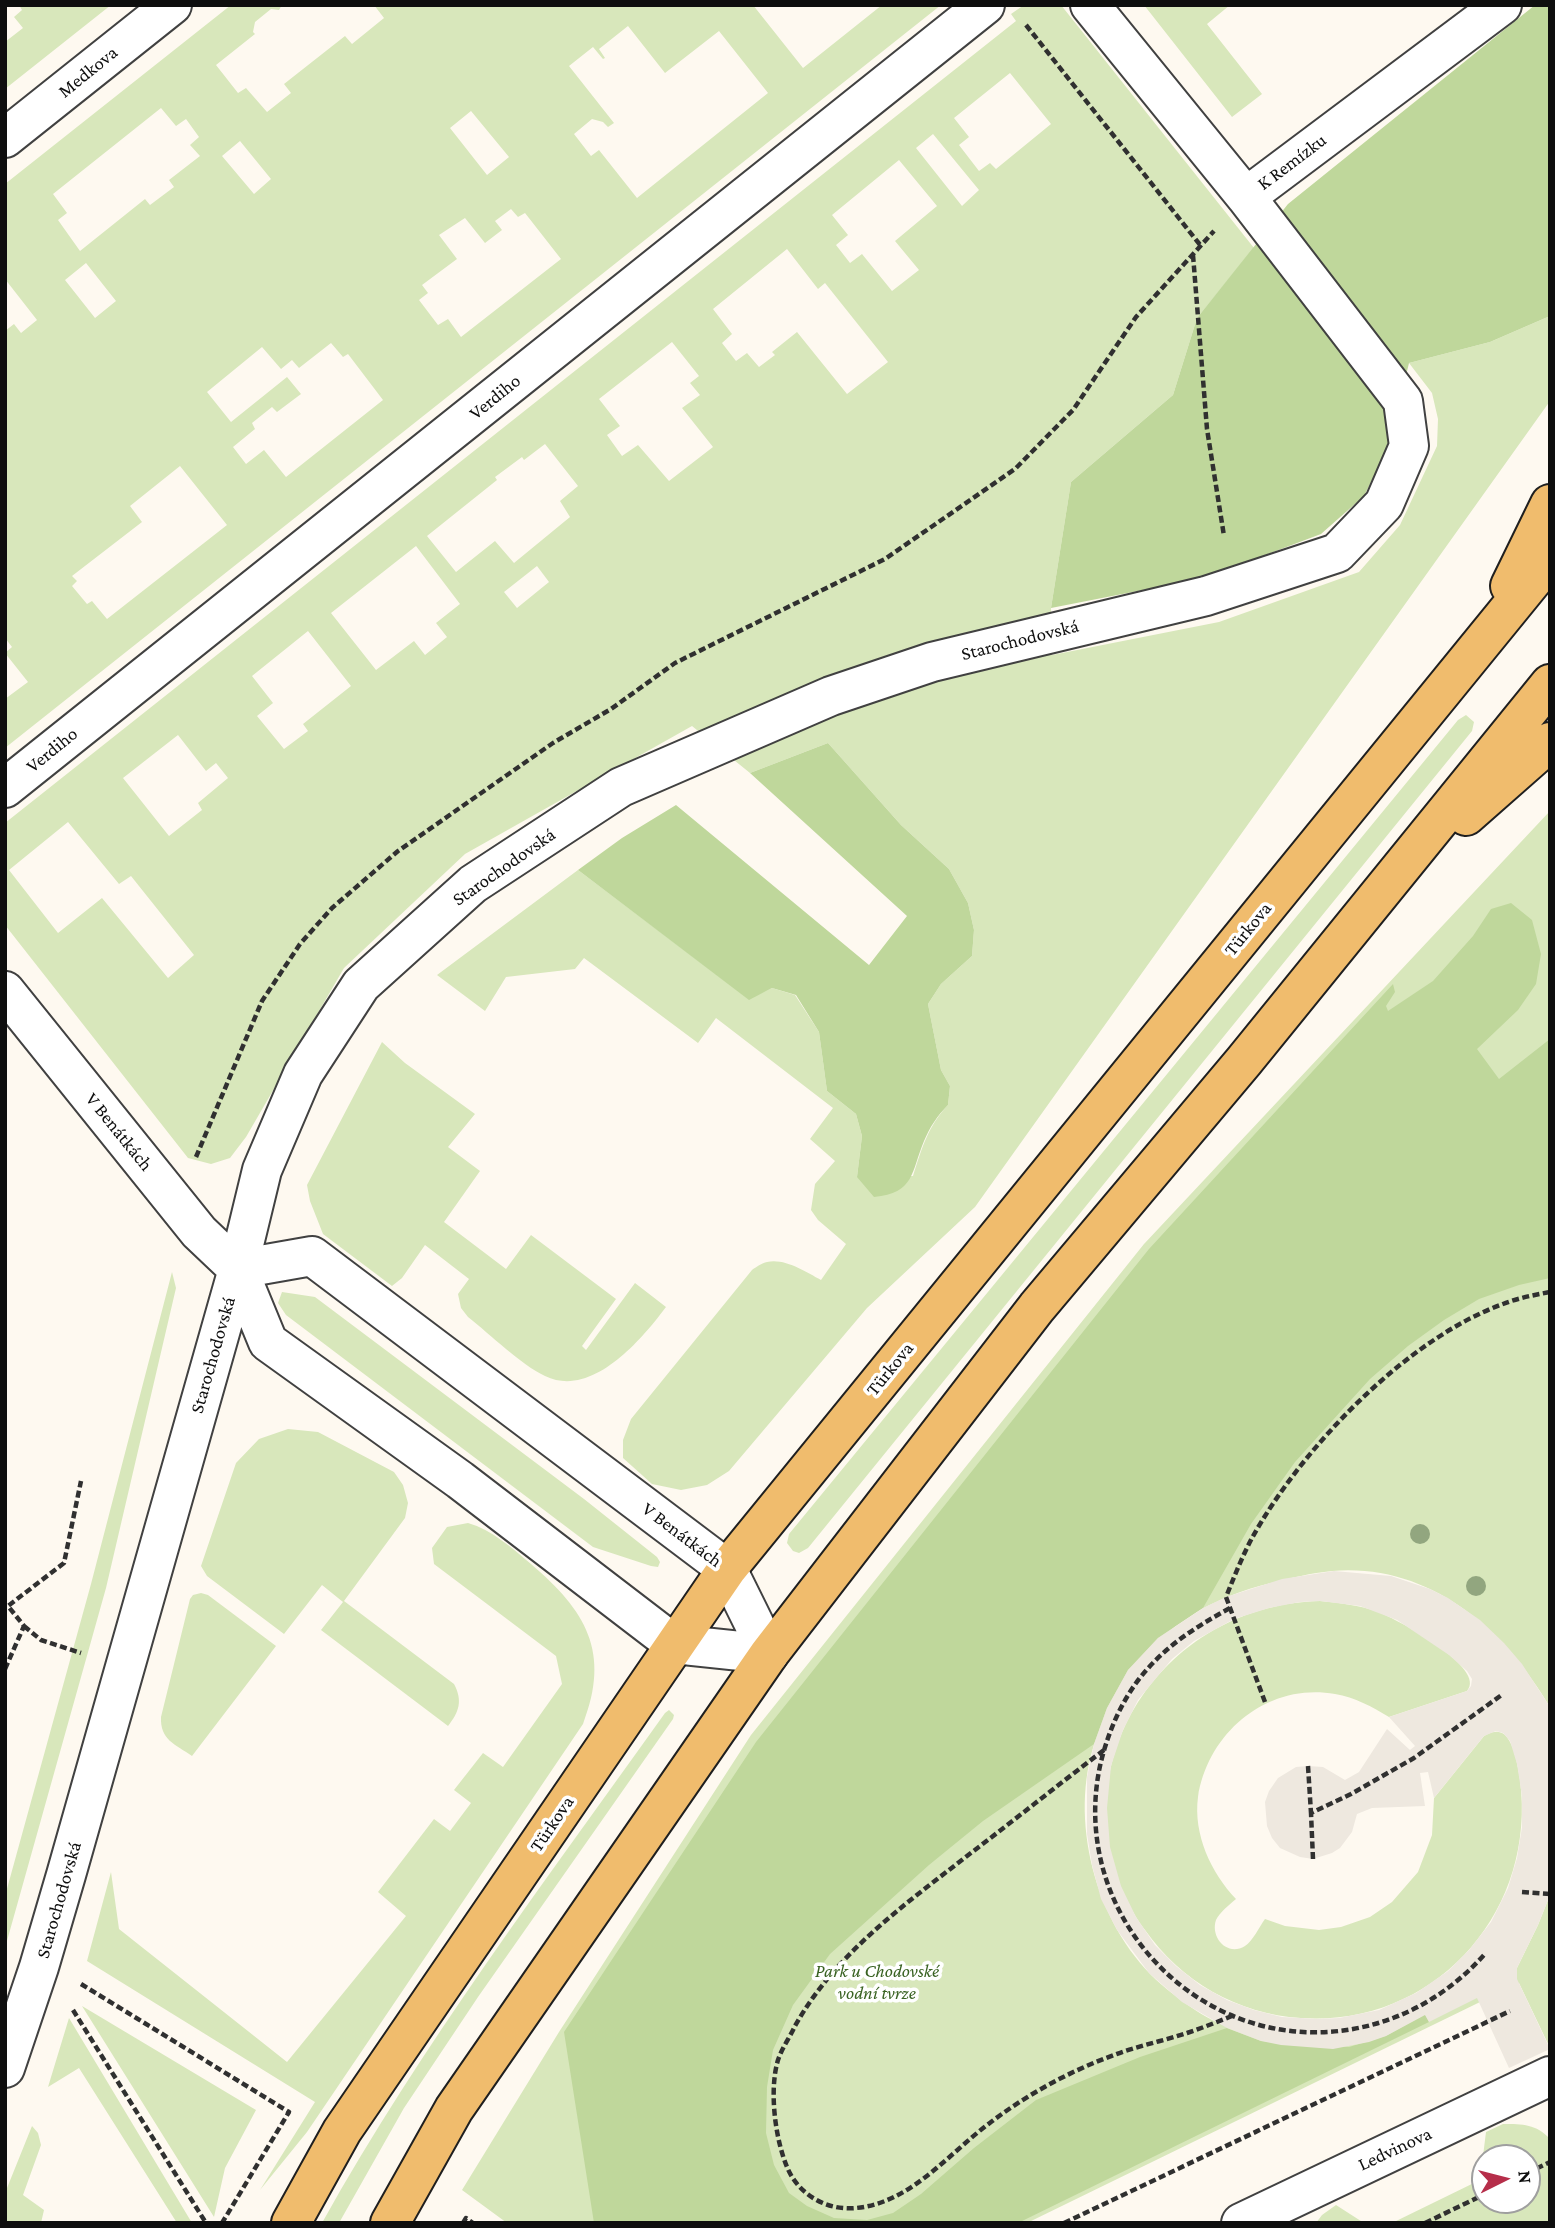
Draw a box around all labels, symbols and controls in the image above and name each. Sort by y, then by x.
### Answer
street label: Medkova [54,41,122,103]
street label: K Remízku [1253,129,1331,195]
street label: Verdiho [465,369,525,425]
street label: Starochodovská [959,614,1081,666]
street label: Verdiho [22,722,82,778]
street label: Starochodovská [448,823,560,911]
street label: Türkova [1219,897,1277,961]
street label: V Benátkách [80,1088,158,1176]
street label: Starochodovská [185,1294,241,1416]
street label: Türkova [861,1337,919,1401]
street label: V Benátkách [638,1498,726,1572]
street label: Türkova [525,1792,579,1856]
street label: Starochodovská [31,1839,87,1961]
park label: Park u Chodovské vodní tvrze [815,1960,939,2004]
street label: Ledvinova [1355,2122,1435,2176]
north arrow [1471,2144,1541,2214]
text: N [1514,2169,1537,2184]

